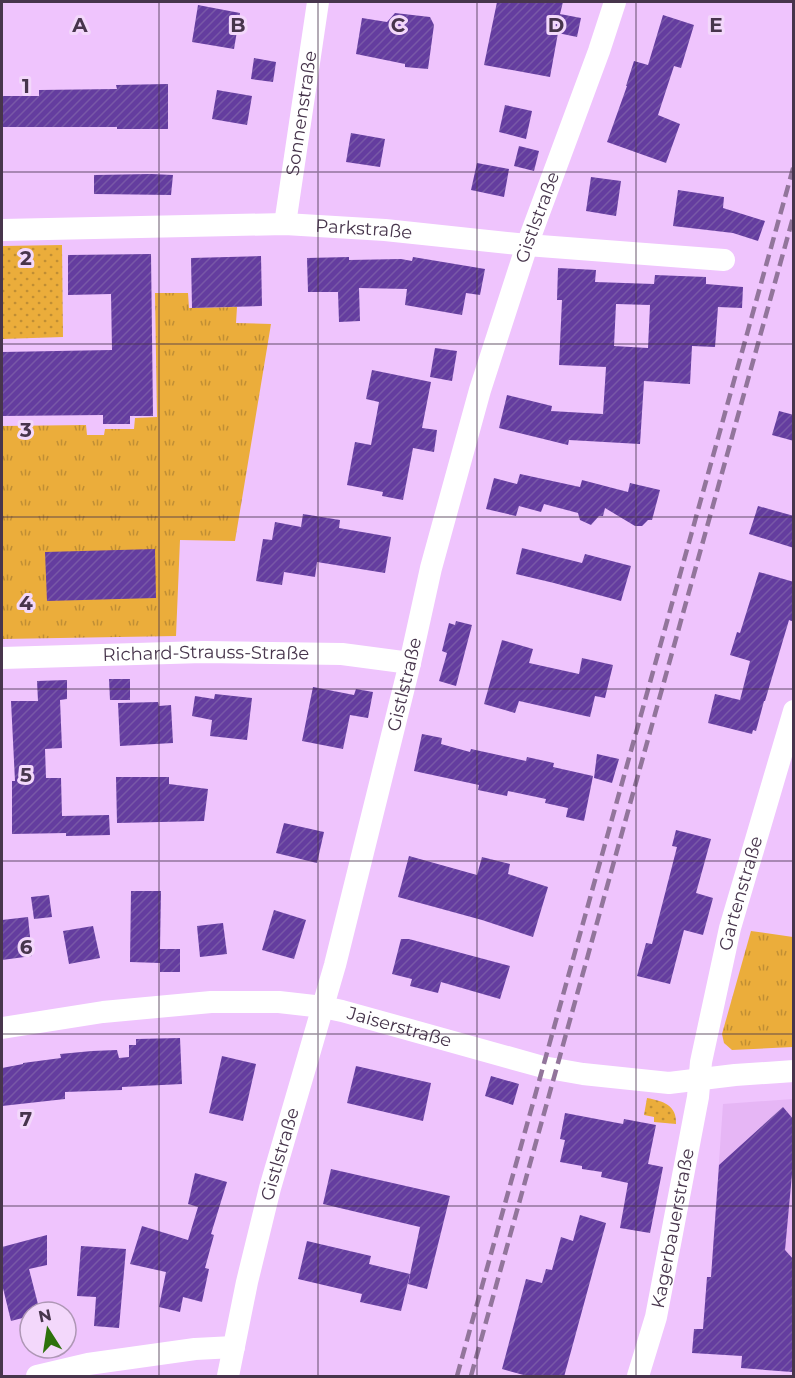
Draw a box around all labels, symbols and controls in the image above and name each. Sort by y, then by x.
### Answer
text: A [71,13,88,37]
text: B [230,13,246,37]
text: C [391,13,406,37]
text: D [548,13,564,37]
text: E [709,13,723,37]
street label: Sonnenstraße [281,49,322,177]
text: 1 [22,74,30,98]
street label: Gistlstraße [511,168,564,266]
street label: Parkstraße [315,215,413,244]
text: 2 [20,246,32,270]
text: 3 [19,418,32,442]
text: 4 [19,591,33,615]
street label: Gistlstraße [382,635,426,734]
street label: Richard-Strauss-Straße [102,641,310,666]
text: 5 [20,763,32,787]
street label: Gartenstraße [714,833,768,953]
text: 6 [20,935,33,959]
street label: Jaiserstraße [344,1002,454,1052]
street label: Gistlstraße [256,1105,304,1203]
text: 7 [20,1107,32,1131]
street label: Kagerbauerstraße [647,1146,699,1310]
north arrow [18,1300,78,1360]
text: N [37,1305,53,1326]

